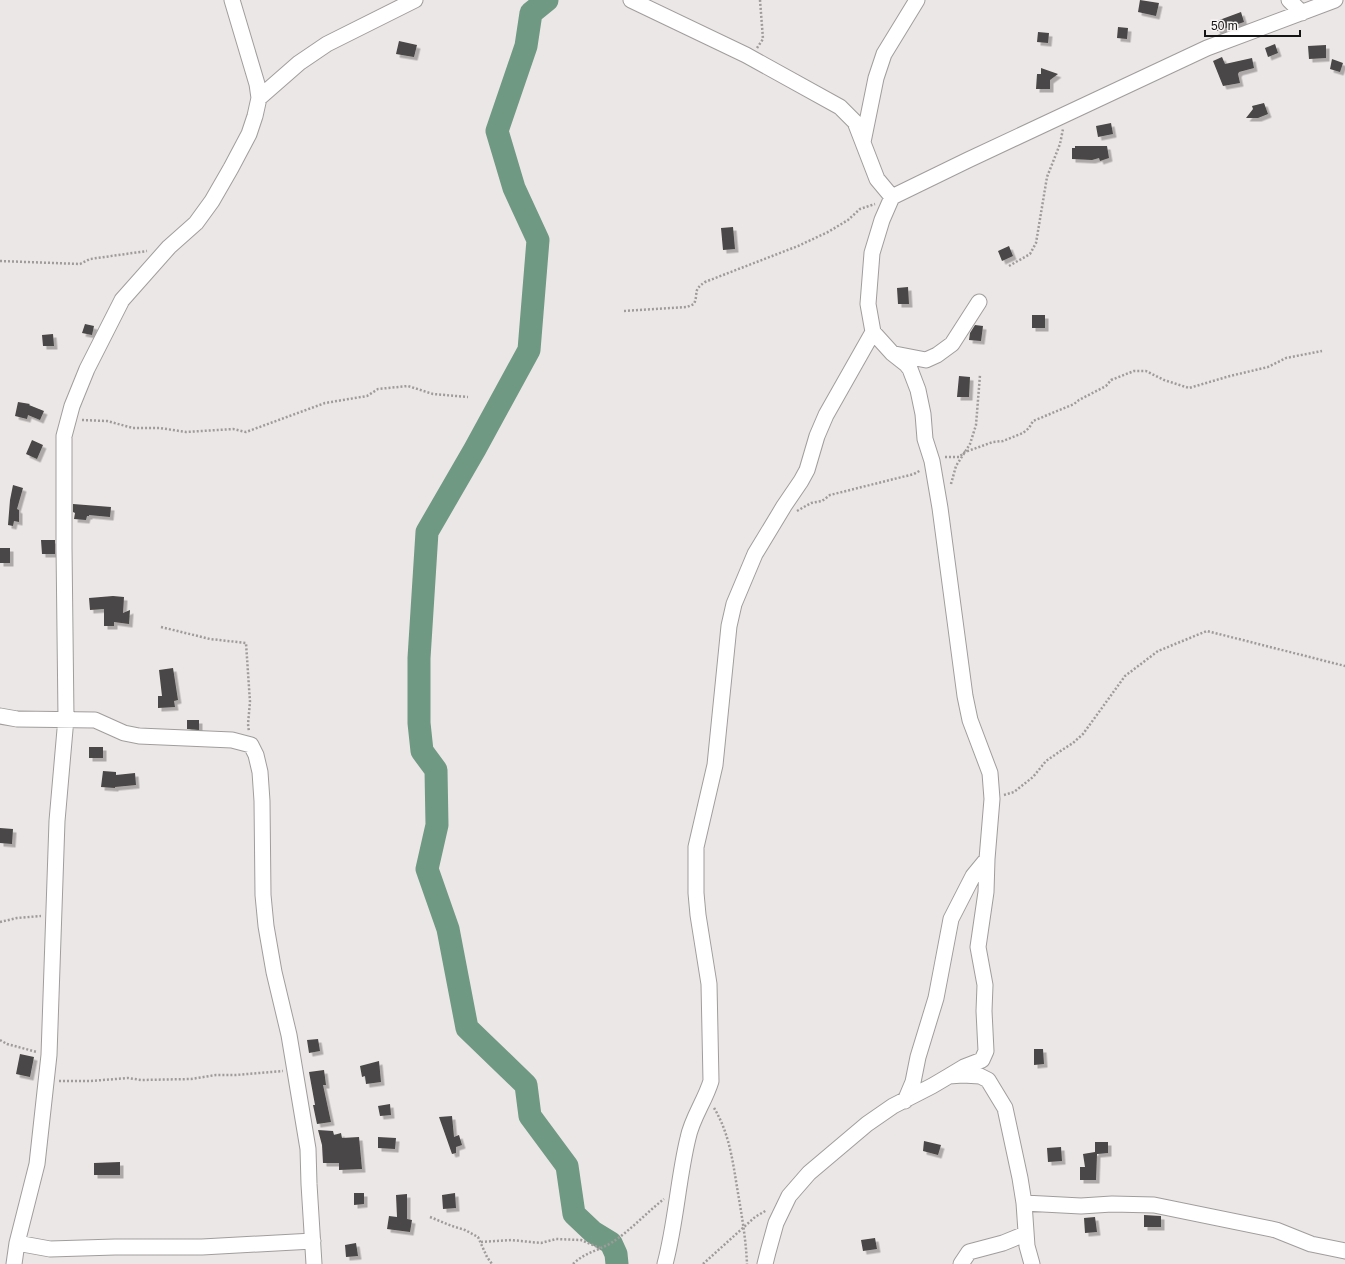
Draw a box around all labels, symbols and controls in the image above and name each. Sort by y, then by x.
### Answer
scale bar [1205,12,1300,38]
text: 50 m [1211,19,1238,33]

